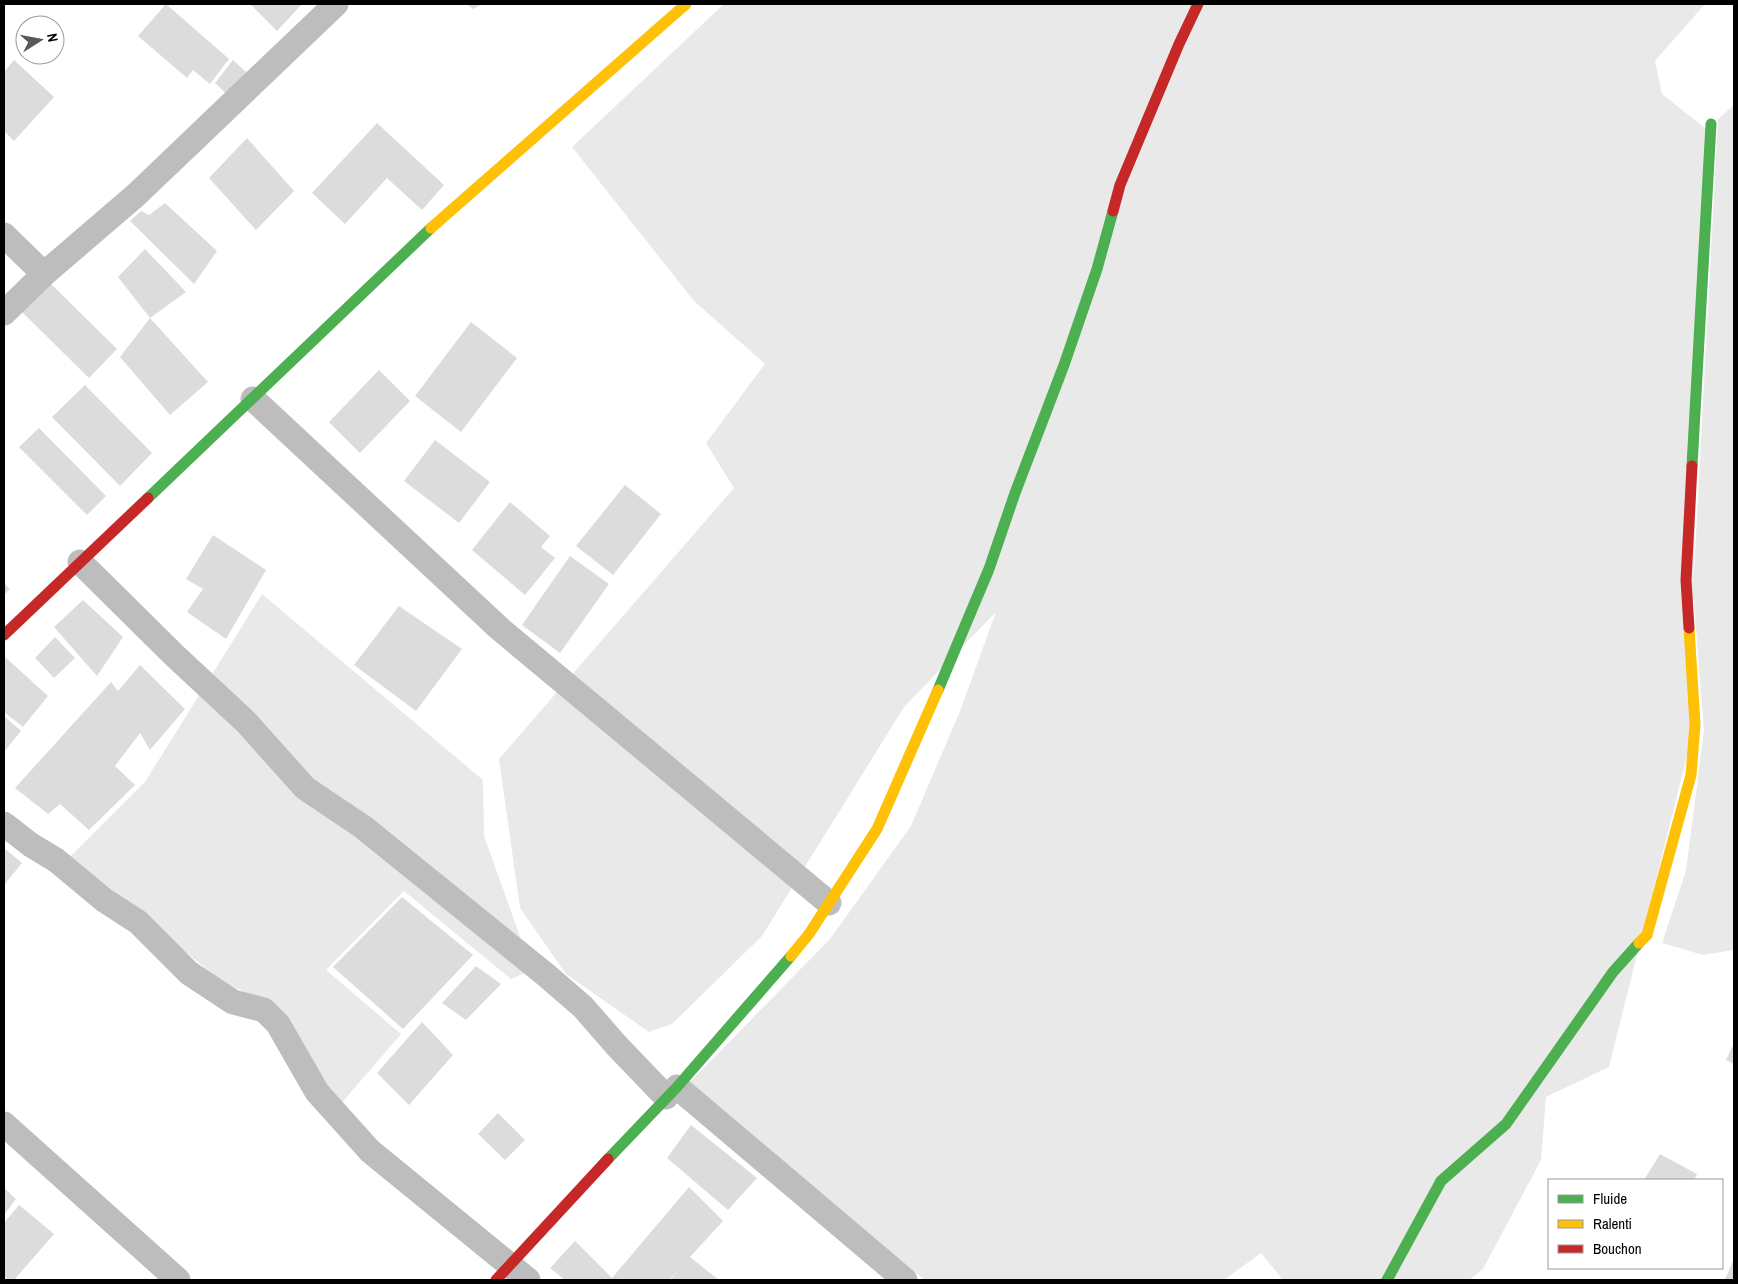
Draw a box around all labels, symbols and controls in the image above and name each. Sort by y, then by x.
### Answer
north arrow [15,15,65,65]
text: N [43,32,62,43]
legend [1548,1179,1723,1269]
text: Fluide [1593,1188,1627,1209]
text: Ralenti [1593,1213,1632,1234]
text: Bouchon [1593,1238,1642,1259]

